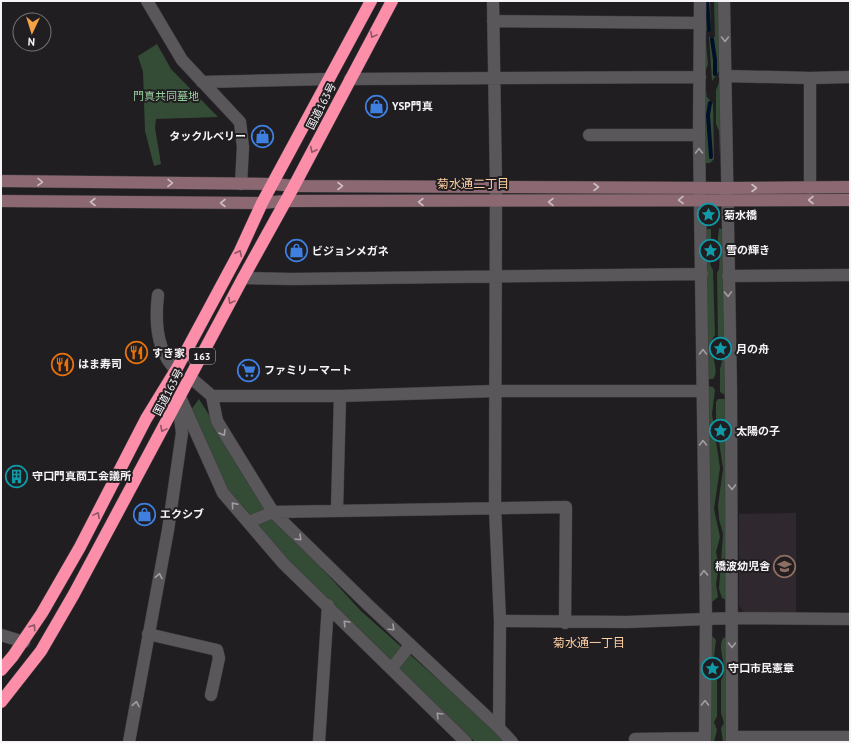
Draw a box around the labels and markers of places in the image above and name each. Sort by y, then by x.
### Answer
shop icon: YSP門真 [363,93,389,119]
place label: YSP門真 [391,99,433,113]
shop icon: タックルベリー [249,123,275,149]
place label: タックルベリー [169,129,246,143]
place icon: 菊水橋 [695,202,721,228]
place label: 菊水橋 [724,208,757,222]
place icon: 雪の輝き [697,237,723,263]
shop icon: ビジョンメガネ [284,238,310,264]
place label: 雪の輝き [726,243,770,257]
place label: ビジョンメガネ [312,244,389,258]
place icon: 月の舟 [708,336,734,362]
restaurant icon: すき家 [124,340,150,366]
place label: 月の舟 [736,342,769,356]
place label: すき家 [152,346,185,360]
restaurant icon: はま寿司 [50,351,76,377]
place label: はま寿司 [78,357,122,371]
supermarket icon: ファミリーマート [236,357,262,383]
place label: ファミリーマート [264,363,352,377]
place icon: 太陽の子 [707,418,733,444]
place label: 太陽の子 [736,424,780,438]
building icon: 守口門真商工会議所 [4,463,30,489]
place label: 守口門真商工会議所 [32,469,131,483]
shop icon: エクシブ [131,501,157,527]
place label: エクシブ [160,507,204,521]
school or university icon: 橋波幼児舎 [772,553,798,579]
place label: 橋波幼児舎 [715,559,771,573]
place icon: 守口市民憲章 [699,655,725,681]
place label: 守口市民憲章 [728,661,794,675]

